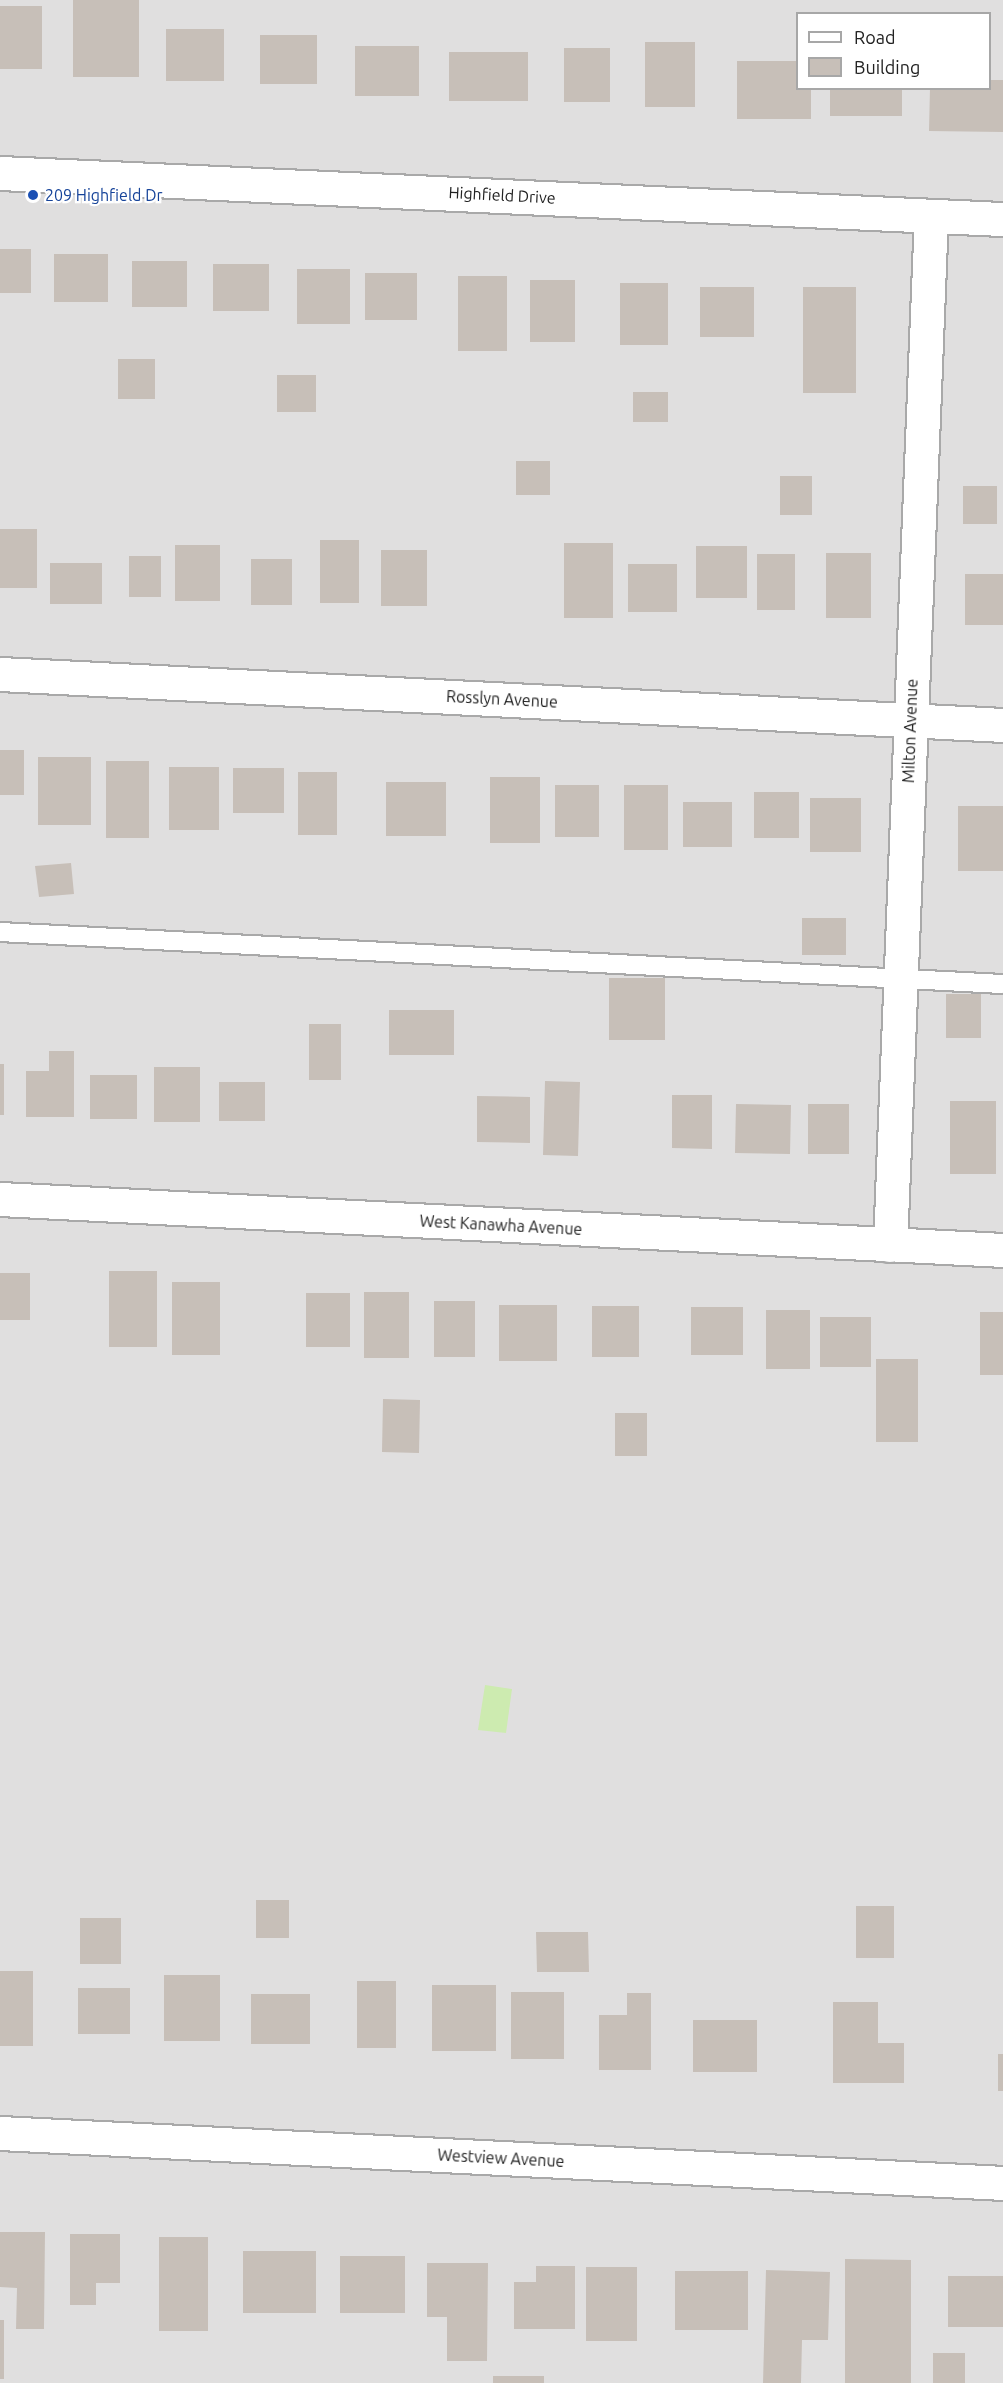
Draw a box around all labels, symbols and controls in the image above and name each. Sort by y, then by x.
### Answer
legend [796,12,991,90]
text: Road [854,27,896,47]
text: Building [854,57,920,77]
street label: Highfield Drive [448,183,556,207]
place label: 209 Highfield Dr [45,185,163,205]
marker: 209 Highfield Dr [26,188,40,202]
street label: Milton Avenue [899,679,921,783]
street label: Rosslyn Avenue [446,686,558,712]
street label: West Kanawha Avenue [419,1211,583,1239]
street label: Westview Avenue [437,2145,565,2171]

